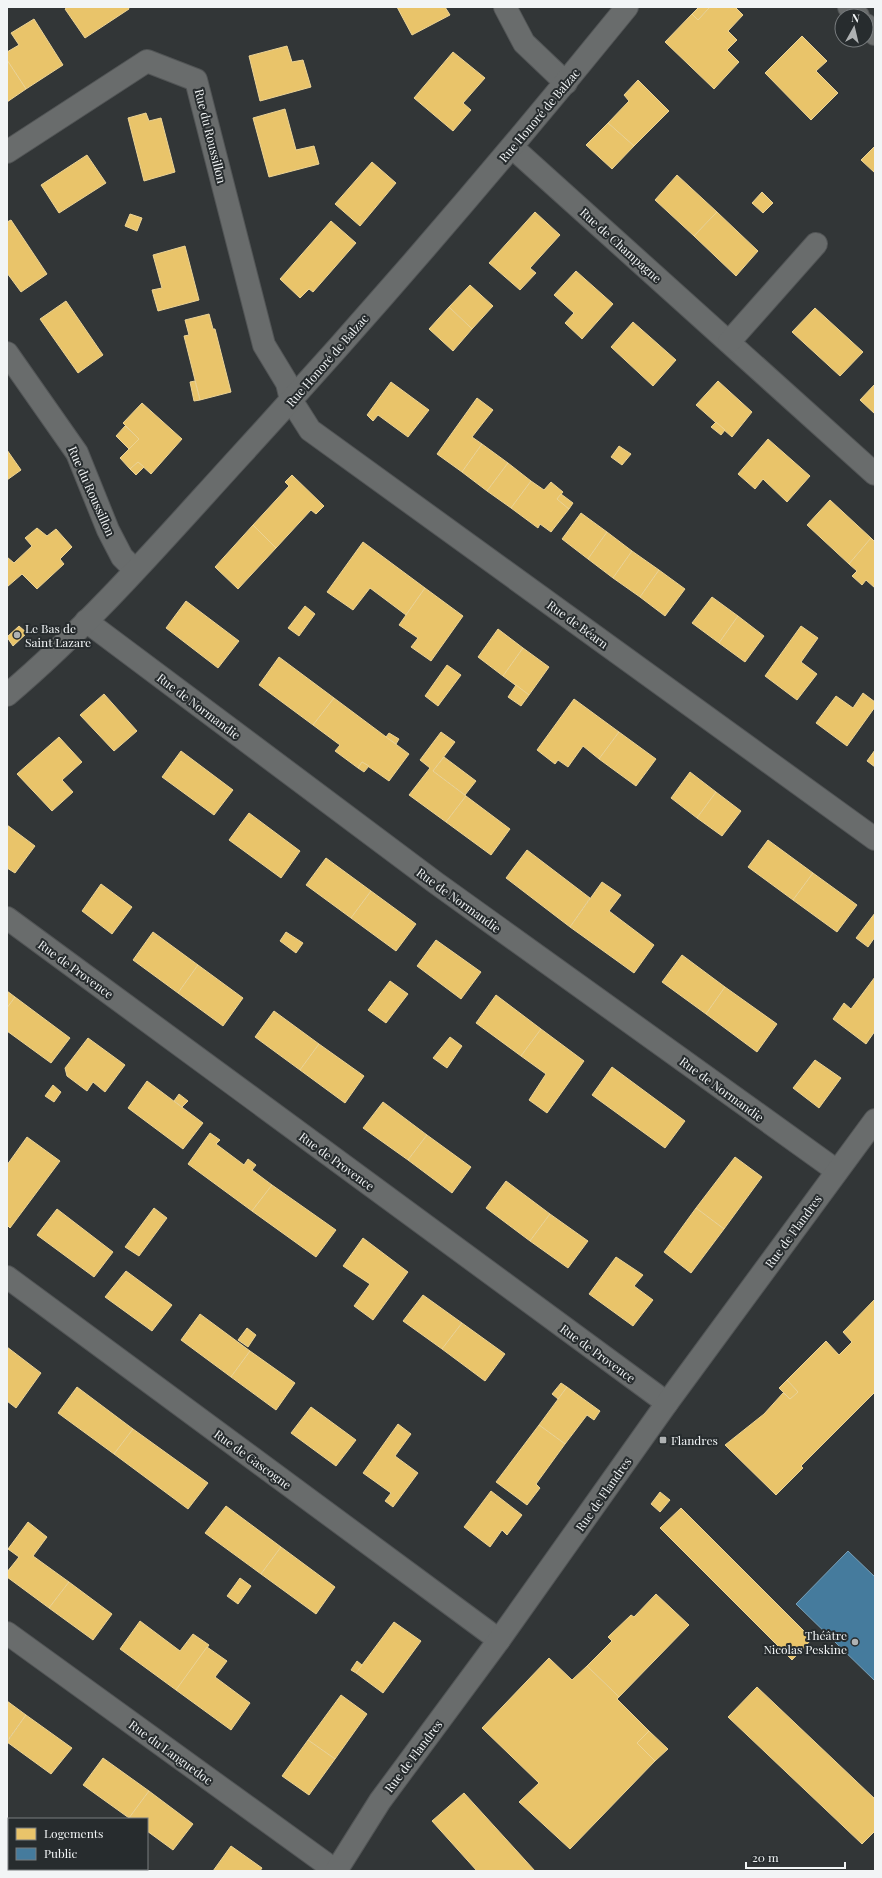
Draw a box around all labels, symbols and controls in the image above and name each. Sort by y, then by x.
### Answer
north arrow [834,8,874,48]
text: N [850,10,860,26]
street label: Rue Honoré de Balzac [495,65,583,165]
street label: Rue du Roussillon [192,87,230,185]
street label: Rue de Champagne [577,204,665,286]
street label: Rue Honoré de Balzac [282,310,372,410]
street label: Rue du Roussillon [65,444,119,538]
street label: Rue de Béarn [544,596,612,652]
place label: Le Bas de Saint Lazare [25,620,91,650]
marker: Le Bas de Saint Lazare [12,630,22,640]
street label: Rue de Normandie [154,669,244,743]
street label: Rue de Normandie [414,864,504,936]
street label: Rue de Provence [35,936,117,1002]
street label: Rue de Normandie [677,1053,767,1125]
street label: Rue de Provence [296,1128,378,1194]
street label: Rue de Flandres [761,1191,825,1271]
street label: Rue de Provence [557,1320,639,1386]
street label: Rue de Gascogne [211,1426,295,1492]
place label: Flandres [671,1432,718,1448]
marker: Flandres [658,1435,668,1445]
street label: Rue de Flandres [572,1454,634,1534]
place label: Théâtre Nicolas Peskine [763,1627,847,1657]
marker: Théâtre Nicolas Peskine [850,1637,860,1647]
street label: Rue du Languedoc [126,1716,216,1788]
street label: Rue de Flandres [381,1717,445,1795]
legend [8,1818,148,1870]
text: Logements [44,1825,103,1841]
scale bar [746,1844,845,1870]
text: Public [44,1845,78,1861]
text: 20 m [752,1849,779,1865]

